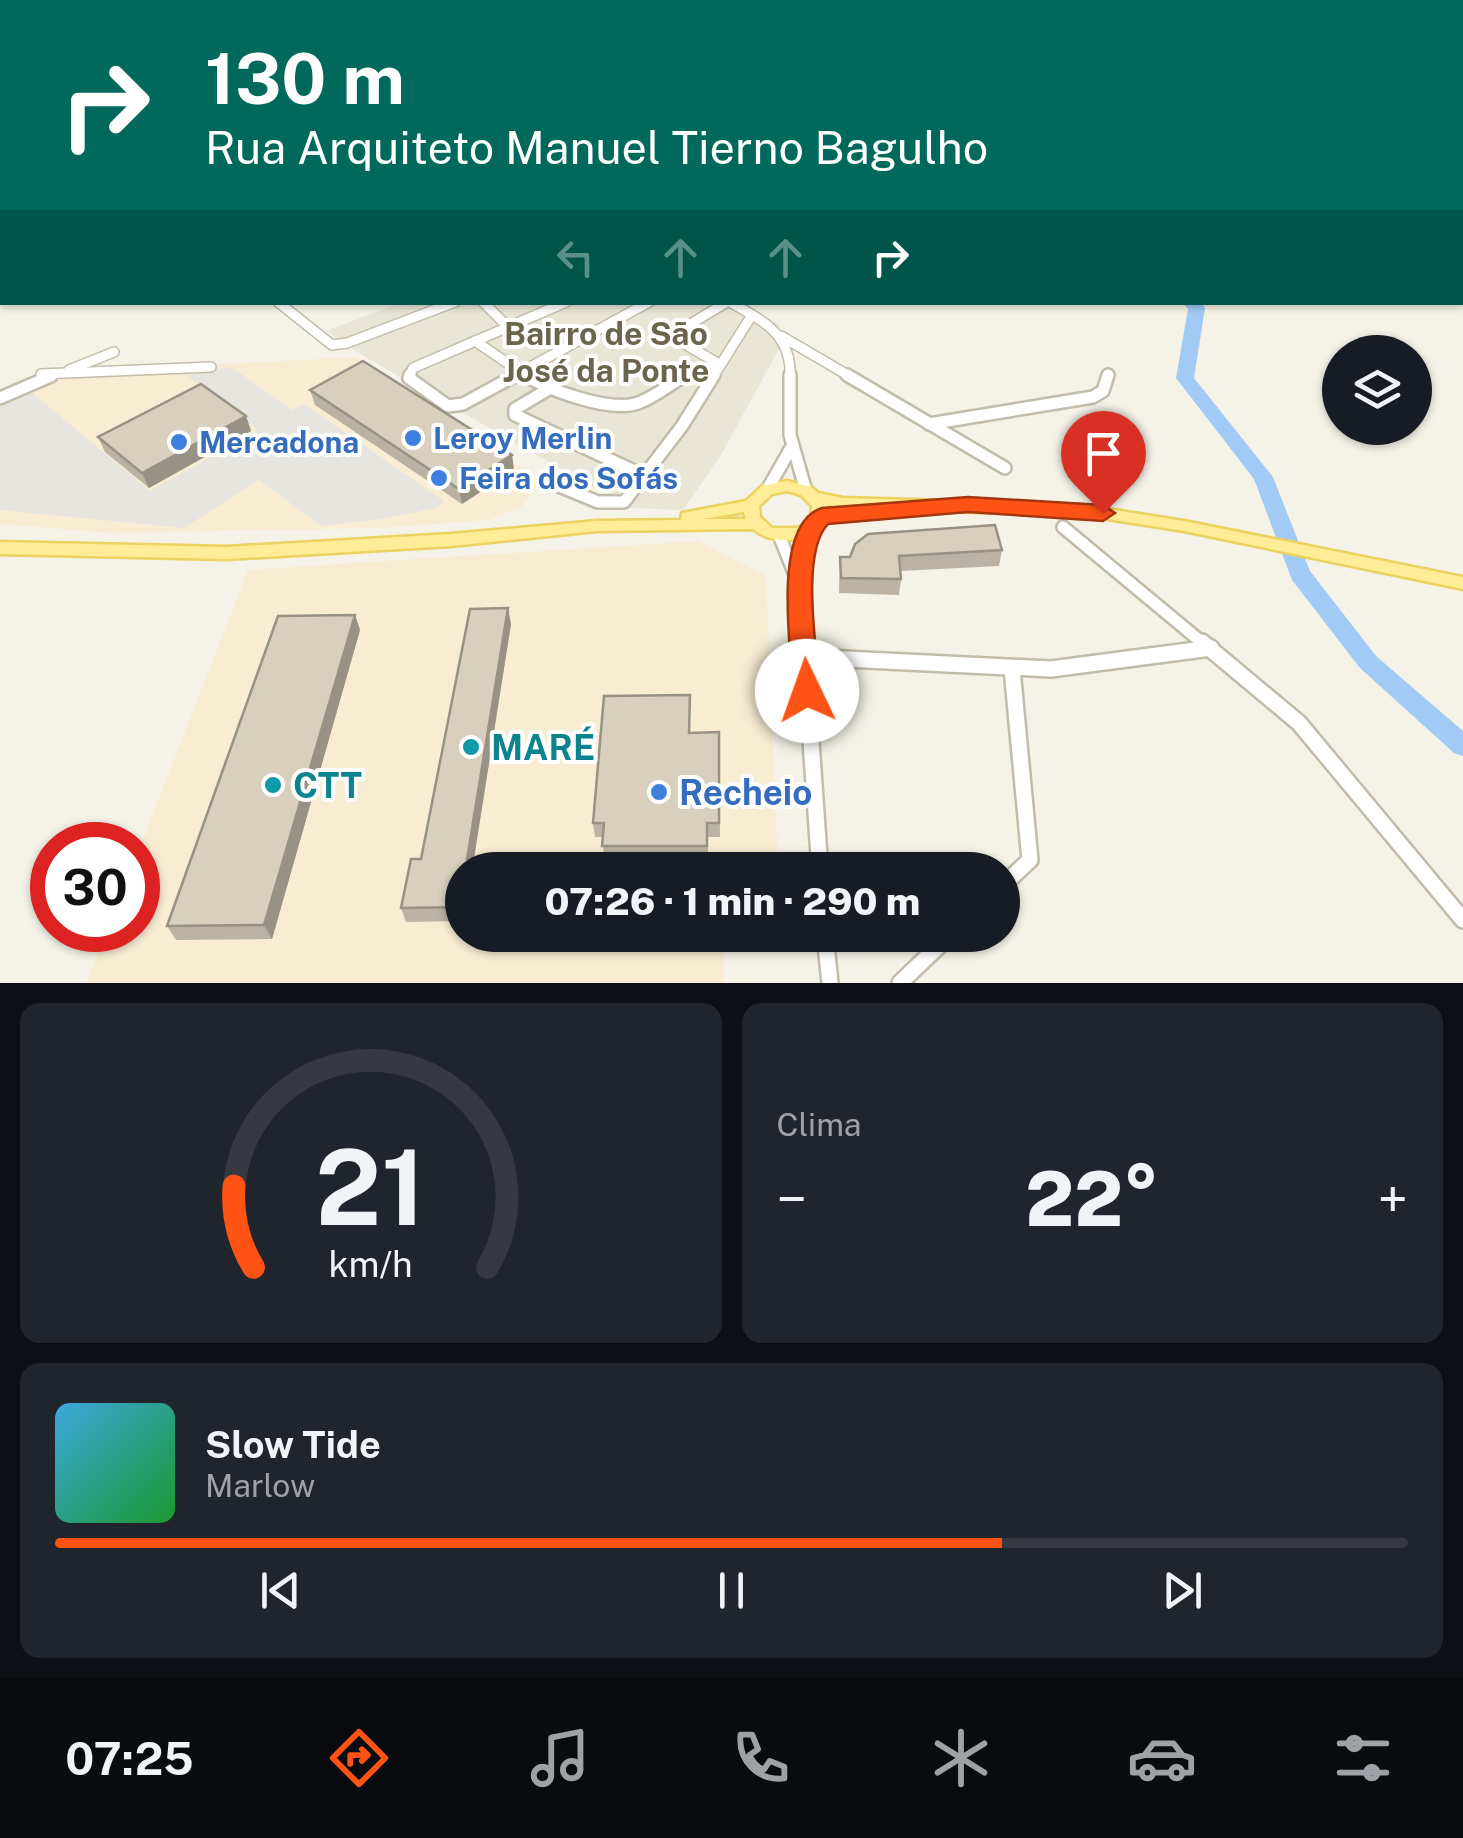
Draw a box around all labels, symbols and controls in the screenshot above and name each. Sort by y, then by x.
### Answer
text: 130 m [205,37,405,120]
icon: right [40,40,170,170]
text: Rua Arquiteto Manuel Tierno Bagulho [205,121,988,174]
icon: left [548,230,603,285]
icon: ahead [653,230,708,285]
icon: ahead [758,230,813,285]
icon: right [863,230,918,285]
district label: Bairro de São José da Ponte [503,315,709,389]
map controls [1322,335,1432,445]
button: layers [1322,335,1432,445]
pin [1061,411,1146,514]
place label: Leroy Merlin [433,420,612,456]
place label: Mercadona [199,424,359,460]
icon: arrive [1076,426,1131,481]
marker: Leroy Merlin [402,427,424,449]
marker: Mercadona [168,431,190,453]
place label: Feira dos Sofás [459,460,678,496]
marker: Feira dos Sofás [428,467,450,489]
position arrow [755,639,859,743]
place label: MARÉ [491,726,595,768]
marker: MARÉ [460,736,482,758]
place label: CTT [293,765,362,806]
place label: Recheio [679,772,812,813]
marker: CTT [262,774,284,796]
marker: Recheio [648,781,670,803]
speed limit sign: 30 [30,822,160,952]
text: 07:26 · 1 min · 290 m [545,879,920,924]
text: Clima [777,1106,862,1143]
text: 21 [315,1126,426,1248]
text: 22° [1025,1155,1159,1243]
text: − [777,1167,807,1231]
text: + [1378,1167,1408,1231]
text: km/h [329,1243,413,1285]
text: Slow Tide [205,1422,381,1467]
text: Marlow [205,1467,315,1504]
icon: previous [253,1563,308,1618]
icon: pause [704,1563,759,1618]
icon: next [1155,1563,1210,1618]
icon: directions [324,1723,394,1793]
icon: music [525,1723,595,1793]
icon: phone [726,1723,796,1793]
icon: climate [926,1723,996,1793]
icon: car [1127,1723,1197,1793]
icon: filters [1328,1723,1398,1793]
text: 07:25 [65,1732,194,1785]

